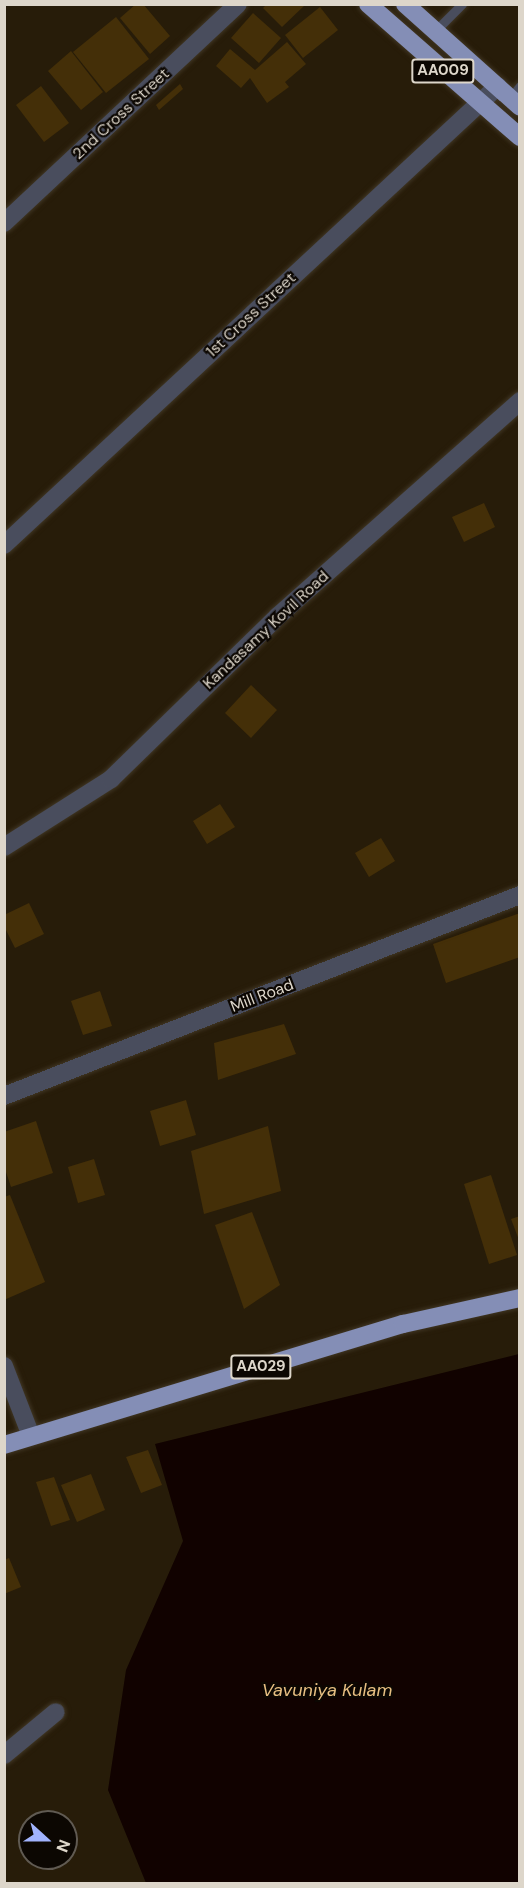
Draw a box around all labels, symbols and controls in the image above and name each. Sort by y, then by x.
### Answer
road number: AA009 [410,59,476,83]
street label: 2nd Cross Street [69,64,173,164]
street label: 1st Cross Street [202,269,300,361]
street label: Kandasamy Kovil Road [199,567,333,693]
street label: Mill Road [228,975,296,1017]
road number: AA029 [230,1355,292,1379]
water label: Vavuniya Kulam [262,1679,392,1701]
north arrow [18,1810,78,1870]
text: N [52,1837,75,1855]

